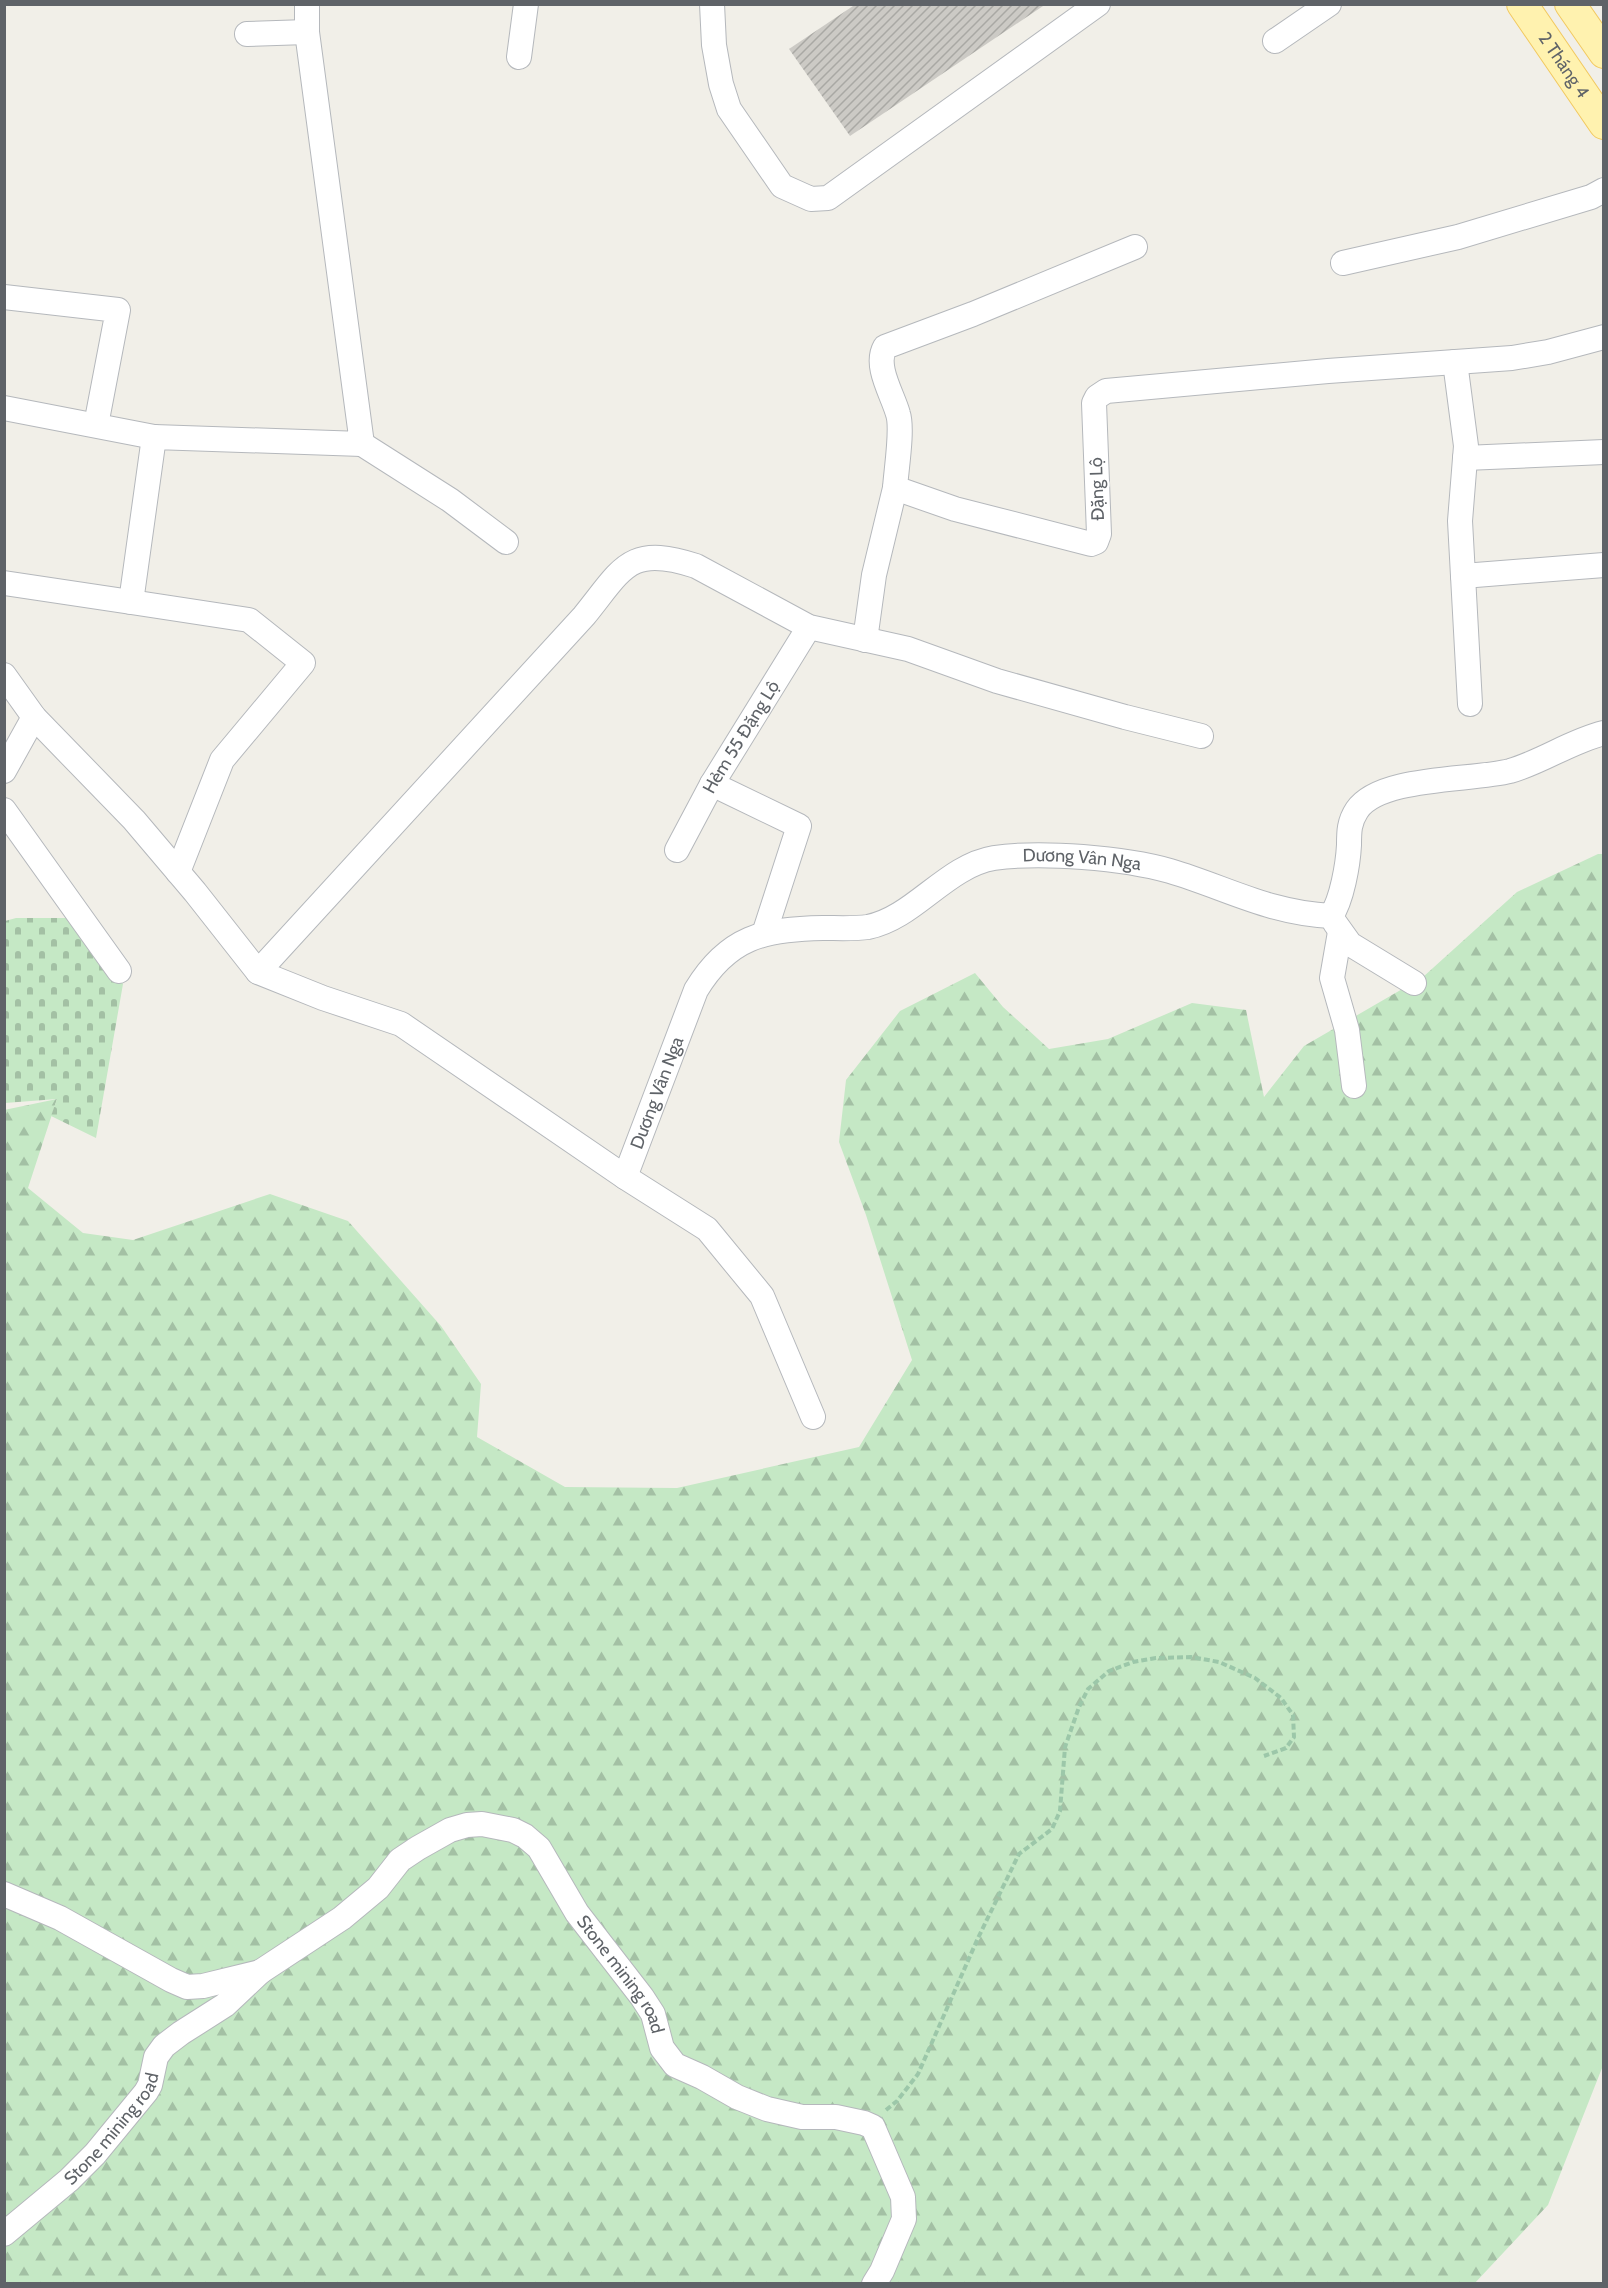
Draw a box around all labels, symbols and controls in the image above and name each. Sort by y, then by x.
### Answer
street label: 2 Tháng 4 [1534,28,1594,102]
street label: Đặng Lộ [1085,457,1109,521]
street label: Hẻm 55 Đặng Lộ [698,676,784,797]
street label: Dương Vân Nga [1022,844,1143,875]
street label: Dương Vân Nga [626,1033,688,1152]
street label: Stone mining road [572,1911,669,2036]
street label: Stone mining road [59,2071,163,2190]

